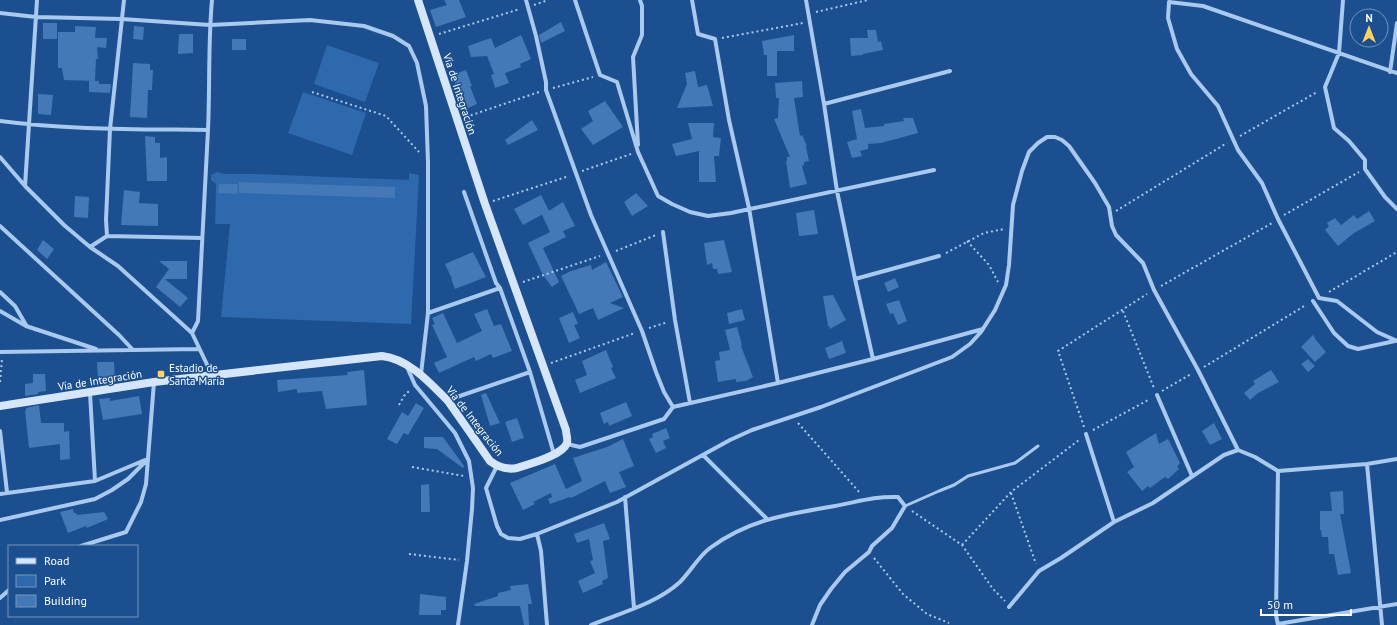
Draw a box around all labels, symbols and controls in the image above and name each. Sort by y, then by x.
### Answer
north arrow [1349,8,1389,48]
text: N [1365,11,1373,25]
street label: Vía de Integración [440,51,480,136]
place label: Estadio de Santa María [169,361,225,388]
street label: Vía de Integración [56,366,143,394]
marker: Estadio de Santa María [156,369,166,379]
street label: Vía de Integración [443,383,507,459]
legend [8,545,138,617]
text: Road [44,553,69,568]
text: Park [44,573,66,588]
scale bar [1261,591,1351,617]
text: Building [44,593,87,608]
text: 50 m [1267,597,1293,612]

